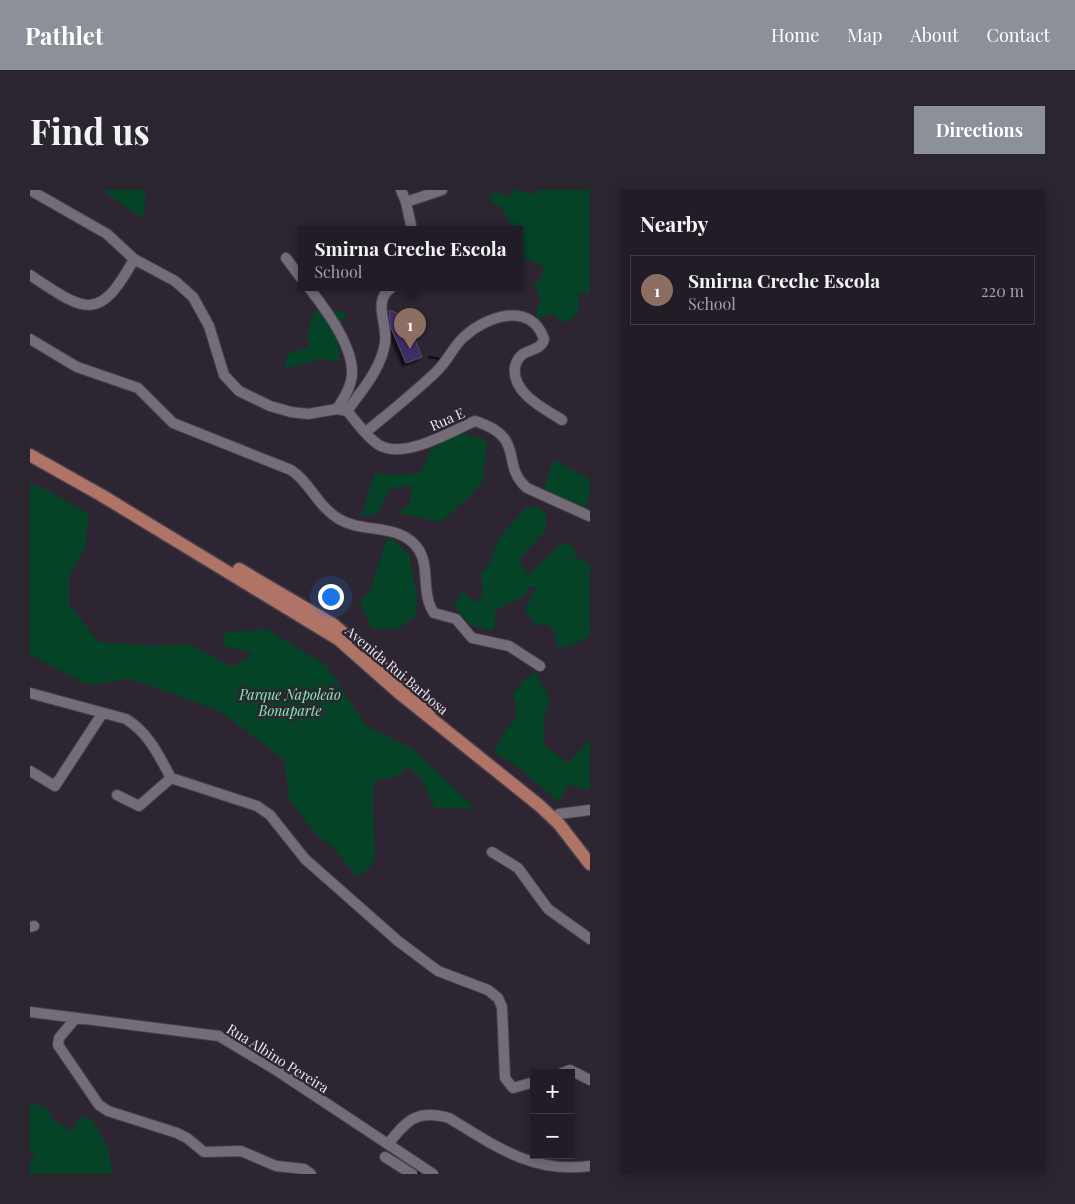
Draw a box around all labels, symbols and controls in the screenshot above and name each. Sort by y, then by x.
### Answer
text: Pathlet [25,19,103,51]
text: Home [771,23,819,47]
text: Map [847,23,882,47]
text: About [910,23,959,47]
text: Contact [987,23,1050,47]
button: Directions [914,106,1045,154]
text: Find us [30,107,150,154]
text: Nearby [640,209,709,237]
popup [298,226,523,291]
text: Smirna Creche Escola [314,235,507,261]
text: School [314,261,362,282]
text: Smirna Creche Escola [688,267,880,293]
text: 1 [654,280,660,301]
text: 220 m [981,280,1024,301]
text: School [688,293,736,314]
pin: 1 [394,308,426,349]
street label: Rua E [427,403,467,435]
your location [318,584,344,610]
street label: Avenida Rui Barbosa [341,621,452,719]
park label: Parque Napoleão Bonaparte [238,685,341,720]
street label: Rua Albino Pereira [223,1019,333,1097]
map controls [530,1069,575,1159]
button: + [530,1069,575,1114]
button: − [530,1114,575,1159]

